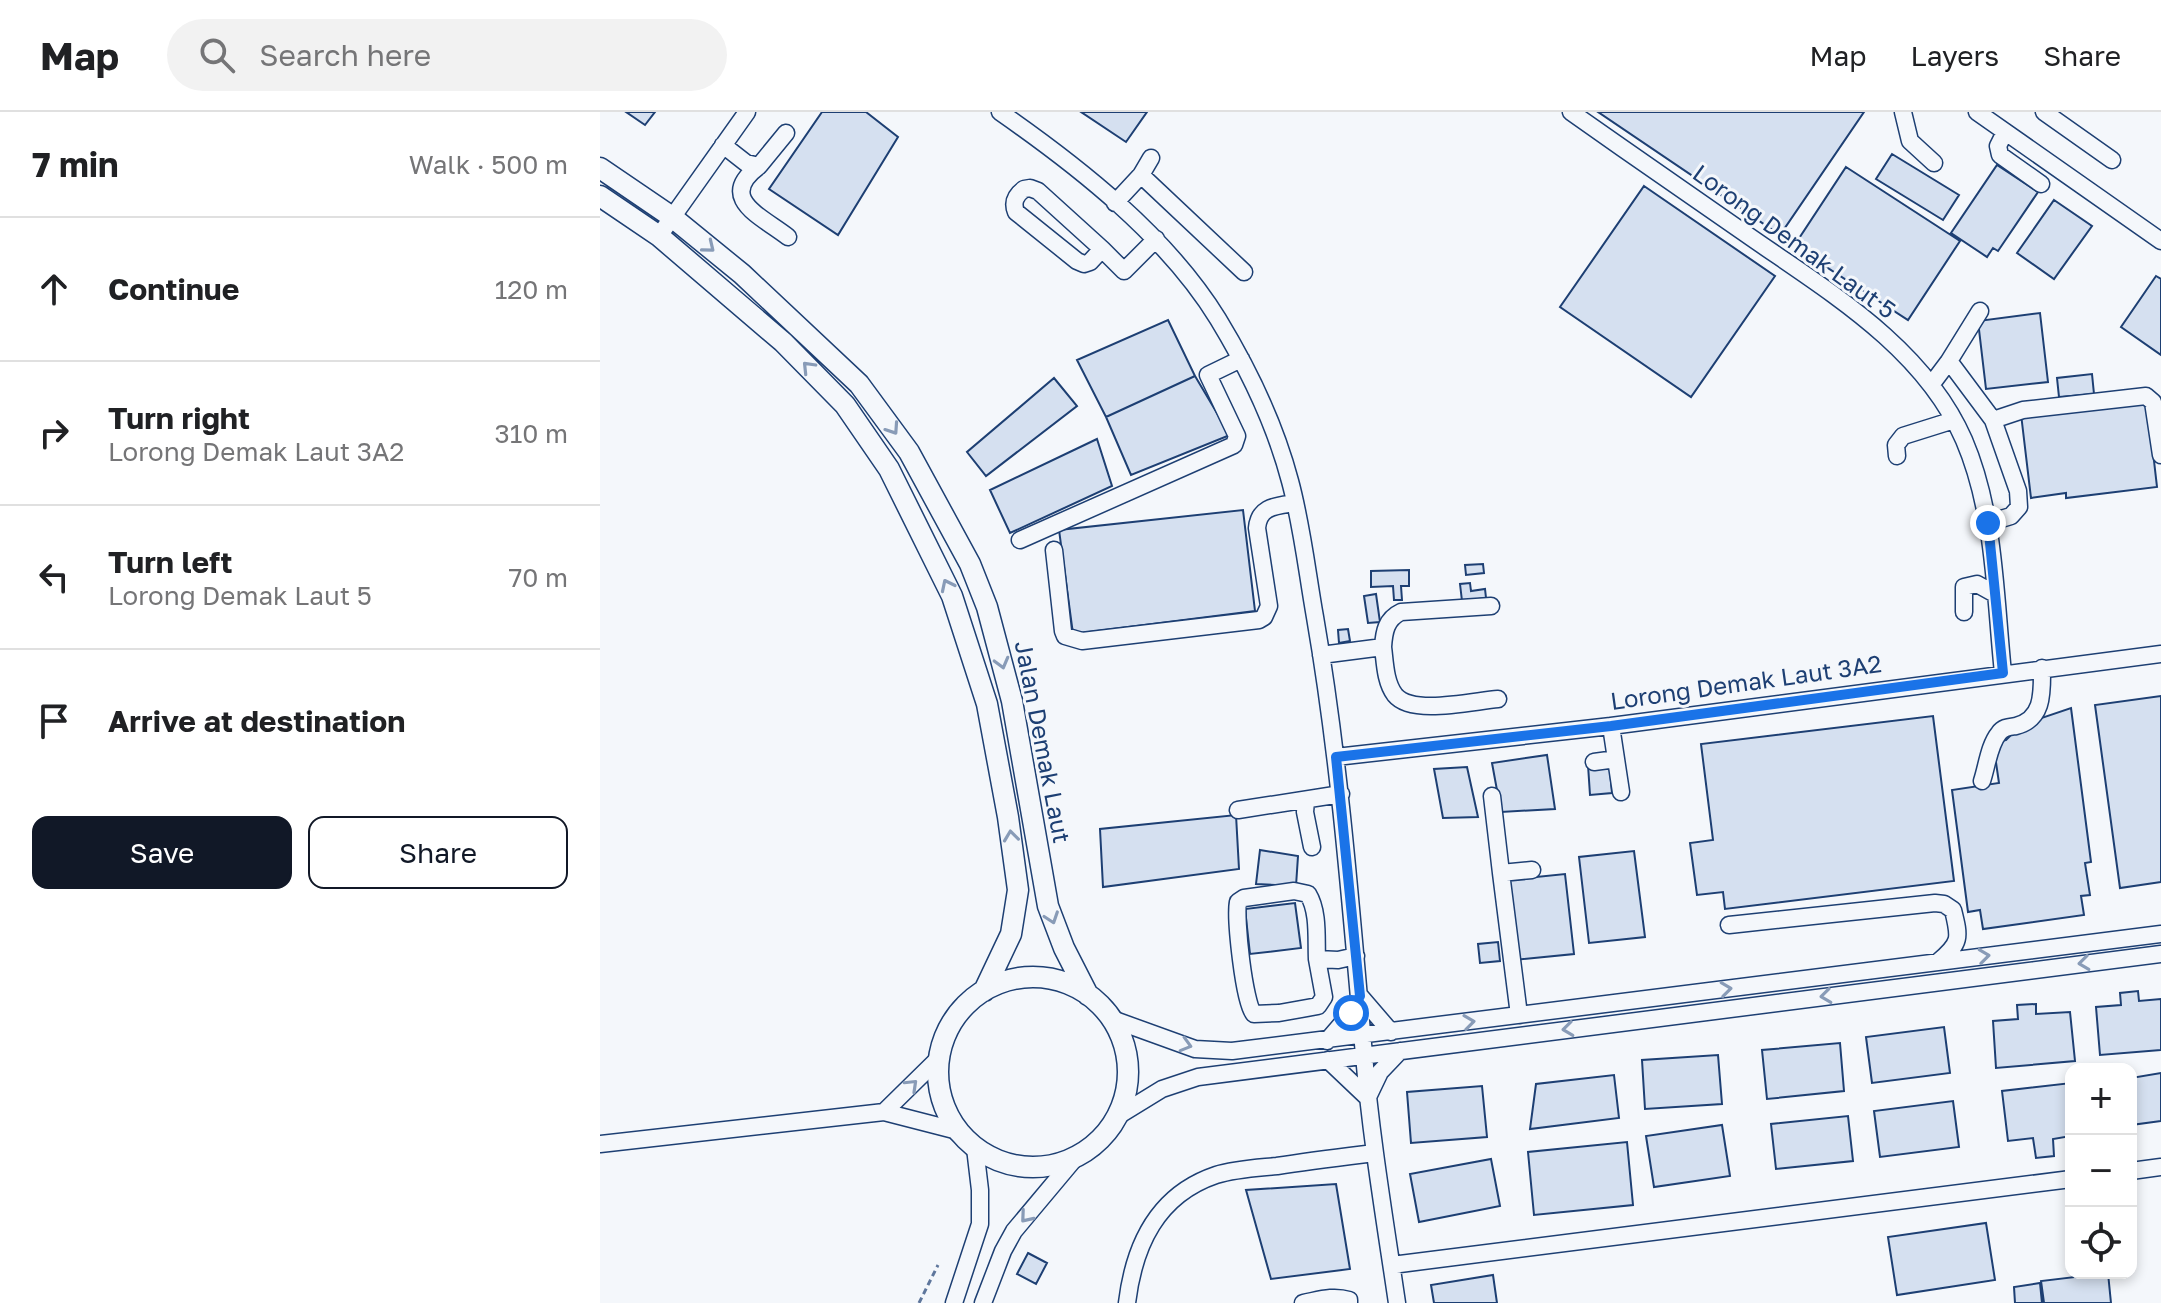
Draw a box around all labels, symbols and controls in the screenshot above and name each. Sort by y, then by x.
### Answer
search box [167,19,727,91]
text: Map [40,33,119,78]
icon: search [195,33,239,77]
text: Search here [259,37,431,73]
text: Map [1809,39,1867,72]
text: Layers [1911,39,1999,72]
text: Share [2043,39,2121,72]
text: 7 min [32,144,119,184]
text: Walk · 500 m [409,149,568,180]
street label: Lorong Demak Laut 5 [1688,157,1902,324]
one-way arrow [699,237,714,251]
icon: ahead [32,267,76,311]
text: Continue [108,271,239,307]
text: 120 m [495,274,568,305]
one-way arrow [803,362,817,376]
text: Turn right [108,400,250,436]
icon: right [32,411,76,455]
text: 310 m [495,418,568,449]
one-way arrow [883,420,898,434]
text: Lorong Demak Laut 3A2 [108,436,404,467]
route end [1970,505,2006,541]
text: Turn left [108,544,233,580]
icon: left [32,555,76,599]
text: 70 m [509,562,568,593]
one-way arrow [941,578,957,593]
text: Lorong Demak Laut 5 [108,580,372,611]
street label: Jalan Demak Laut [1010,638,1077,845]
street label: Lorong Demak Laut 3A2 [1608,648,1883,715]
one-way arrow [993,655,1009,669]
icon: arrive [32,699,76,743]
text: Arrive at destination [108,703,405,739]
button: Save [32,816,292,889]
button: Share [308,816,568,889]
one-way arrow [1003,829,1020,843]
one-way arrow [1042,910,1059,924]
one-way arrow [1978,948,1991,965]
one-way arrow [2077,955,2090,972]
one-way arrow [1720,981,1733,998]
one-way arrow [1819,988,1832,1005]
route start [1333,995,1369,1031]
one-way arrow [1462,1014,1475,1031]
one-way arrow [1561,1021,1574,1038]
one-way arrow [1178,1036,1192,1053]
map controls [2065,1063,2137,1279]
button: + [2065,1063,2137,1135]
one-way arrow [903,1080,917,1094]
button: − [2065,1135,2137,1207]
button: locate [2065,1207,2137,1279]
one-way arrow [1021,1208,1036,1222]

